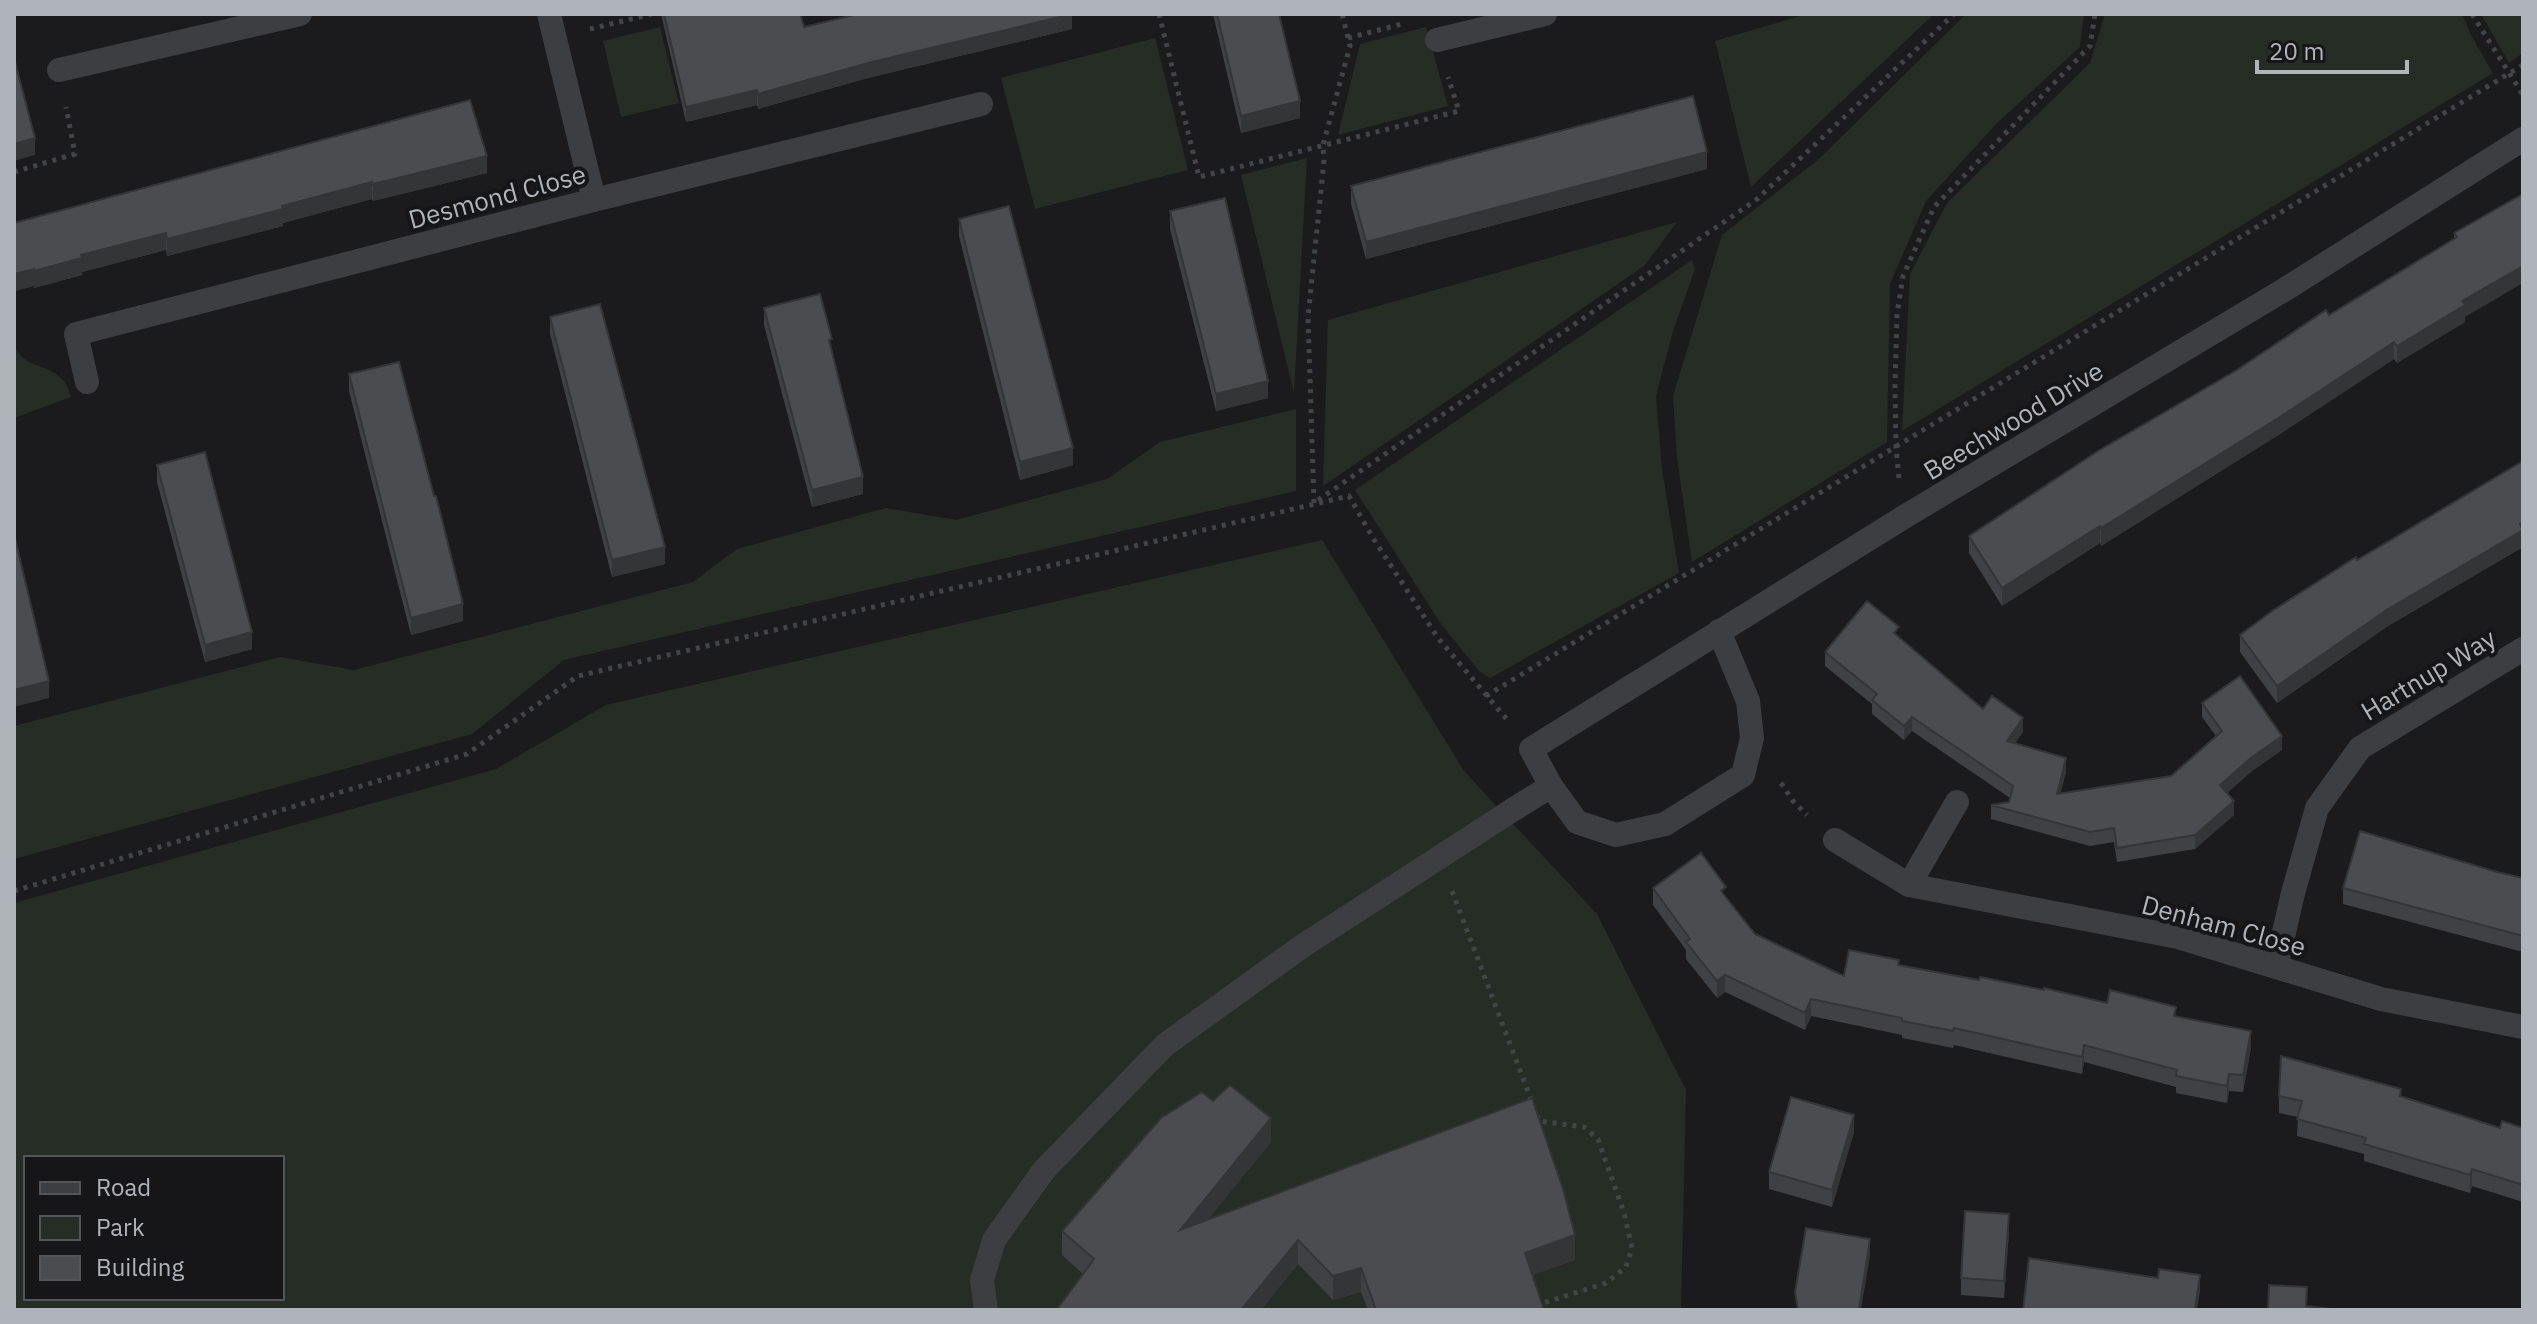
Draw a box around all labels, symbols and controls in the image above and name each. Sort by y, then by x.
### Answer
scale bar [2257,24,2407,74]
text: 20 m [2269,35,2324,67]
street label: Desmond Close [405,156,589,236]
street label: Beechwood Drive [1917,353,2109,487]
street label: Hartnup Way [2354,620,2502,728]
street label: Denham Close [2138,887,2310,963]
legend [24,1156,284,1300]
text: Road [96,1171,151,1203]
text: Park [96,1211,145,1243]
text: Building [96,1251,184,1283]

